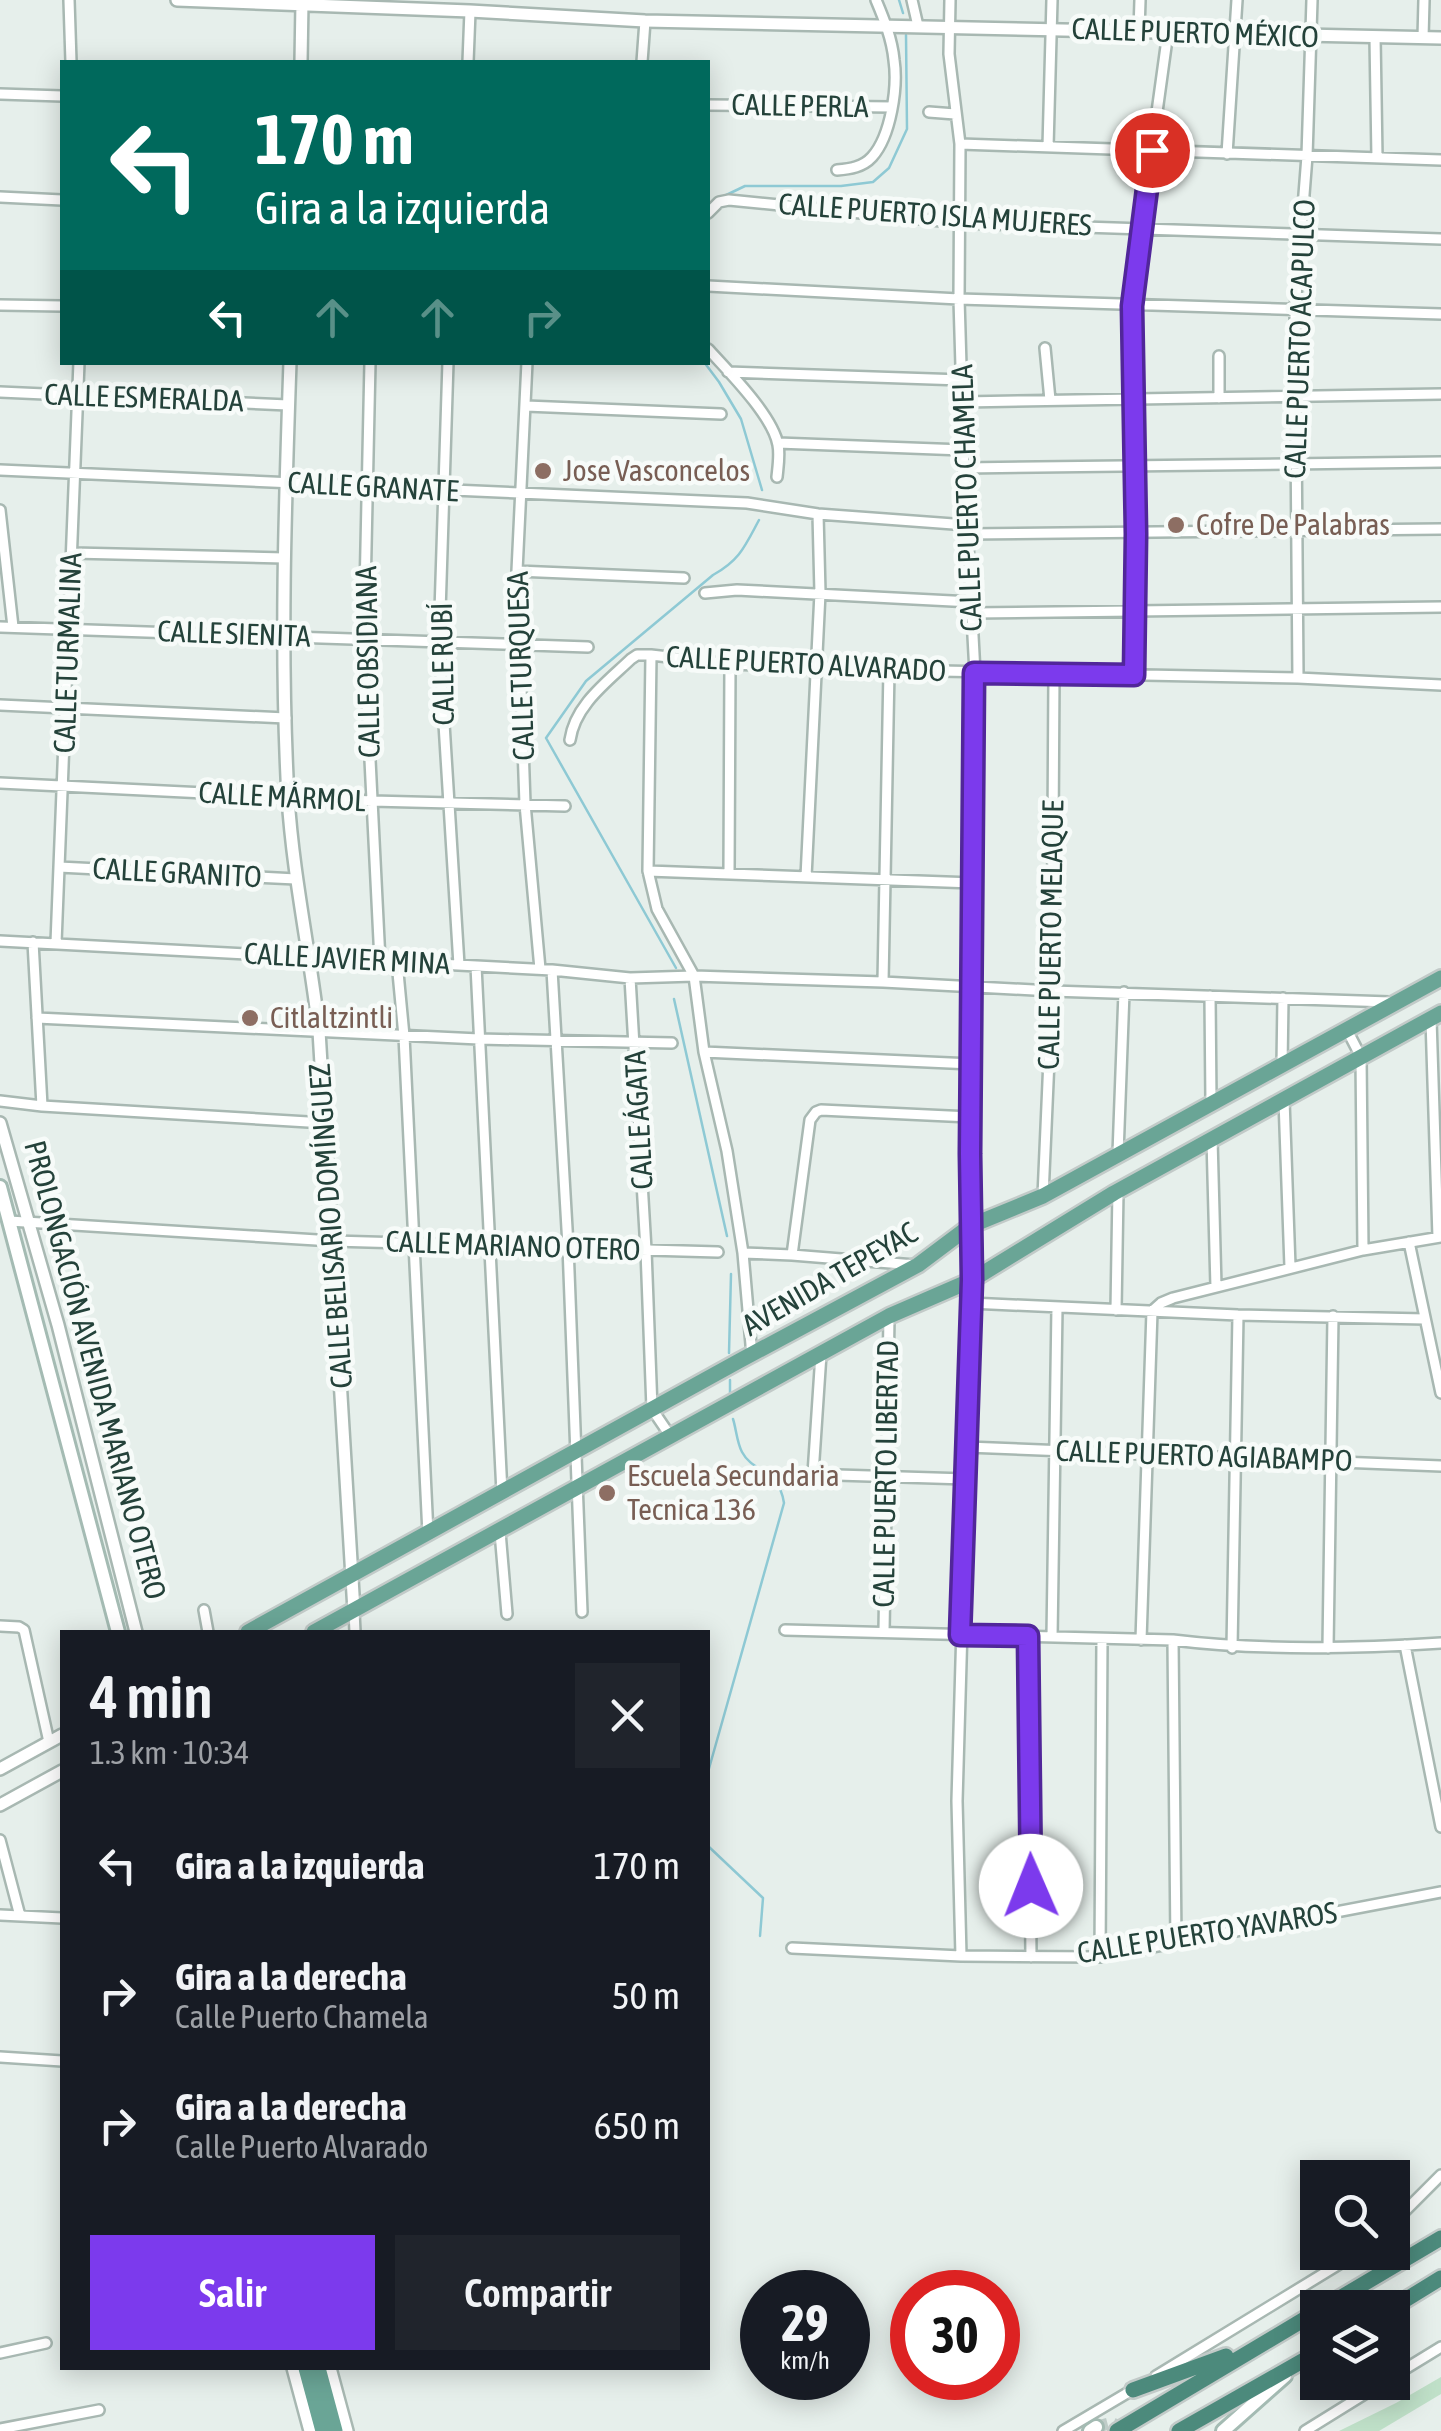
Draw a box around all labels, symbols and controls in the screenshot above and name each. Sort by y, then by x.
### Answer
street label: CALLE PUERTO MÉXICO [1071,11,1319,53]
street label: CALLE PERLA [731,87,869,123]
text: 170 m [255,99,414,179]
icon: left [90,100,220,230]
pin [1110,108,1195,193]
icon: arrive [1125,123,1180,178]
text: Gira a la izquierda [255,182,550,234]
street label: CALLE PUERTO ISLA MUJERES [777,186,1093,242]
street label: CALLE PUERTO ACAPULCO [1277,199,1321,479]
icon: left [200,290,255,345]
icon: ahead [305,290,360,345]
icon: ahead [410,290,465,345]
icon: right [515,290,570,345]
street label: CALLE PUERTO CHAMELA [944,363,988,632]
street label: CALLE ESMERALDA [44,377,245,417]
place label: Jose Vasconcelos [563,453,750,487]
marker: Jose Vasconcelos [532,460,554,482]
street label: CALLE GRANATE [287,465,460,507]
place label: Cofre De Palabras [1196,507,1390,541]
marker: Cofre De Palabras [1165,514,1187,536]
street label: CALLE TURMALINA [47,552,88,754]
street label: CALLE OBSIDIANA [348,566,386,758]
street label: CALLE TURQUESA [500,571,540,761]
street label: CALLE RUBÍ [424,602,460,726]
street label: CALLE SIENITA [157,613,312,653]
street label: CALLE PUERTO ALVARADO [665,639,947,687]
street label: CALLE MÁRMOL [198,775,367,817]
street label: CALLE PUERTO MELAQUE [1031,800,1069,1070]
street label: CALLE GRANITO [92,851,263,893]
street label: CALLE JAVIER MINA [243,936,451,980]
place label: Citlaltzintli [270,1000,393,1034]
marker: Citlaltzintli [239,1007,261,1029]
street label: CALLE ÁGATA [617,1049,659,1190]
street label: CALLE BELISARIO DOMÍNGUEZ [302,1062,358,1390]
street label: PROLONGACIÓN AVENIDA MARIANO OTERO [18,1137,174,1603]
street label: AVENIDA TEPEYAC [736,1214,923,1342]
street label: CALLE MARIANO OTERO [385,1224,641,1266]
street label: CALLE PUERTO LIBERTAD [866,1340,904,1608]
street label: CALLE PUERTO AGIABAMPO [1055,1433,1353,1477]
place label: Escuela Secundaria Tecnica 136 [627,1458,840,1526]
marker: Escuela Secundaria Tecnica 136 [596,1482,618,1504]
text: 4 min [90,1662,213,1731]
button: close [575,1663,680,1768]
text: 1.3 km · 10:34 [90,1734,249,1771]
position arrow [979,1834,1083,1938]
icon: left [90,1838,145,1893]
text: Gira a la izquierda [175,1844,424,1887]
text: 170 m [594,1844,680,1887]
street label: CALLE PUERTO YAVAROS [1075,1895,1339,1969]
text: Gira a la derecha [175,1955,407,1998]
icon: right [90,1968,145,2023]
text: 50 m [612,1974,680,2017]
text: Calle Puerto Chamela [175,1998,429,2035]
text: Gira a la derecha [175,2085,407,2128]
icon: right [90,2098,145,2153]
text: 650 m [594,2104,680,2147]
text: Calle Puerto Alvarado [175,2128,428,2165]
map controls [1300,2160,1410,2400]
button: search [1300,2160,1410,2270]
button: Salir [90,2235,375,2350]
button: Compartir [395,2235,680,2350]
speed limit sign: 30 [890,2270,1020,2400]
button: layers [1300,2290,1410,2400]
text: 29 [781,2294,828,2352]
text: km/h [780,2346,830,2374]

